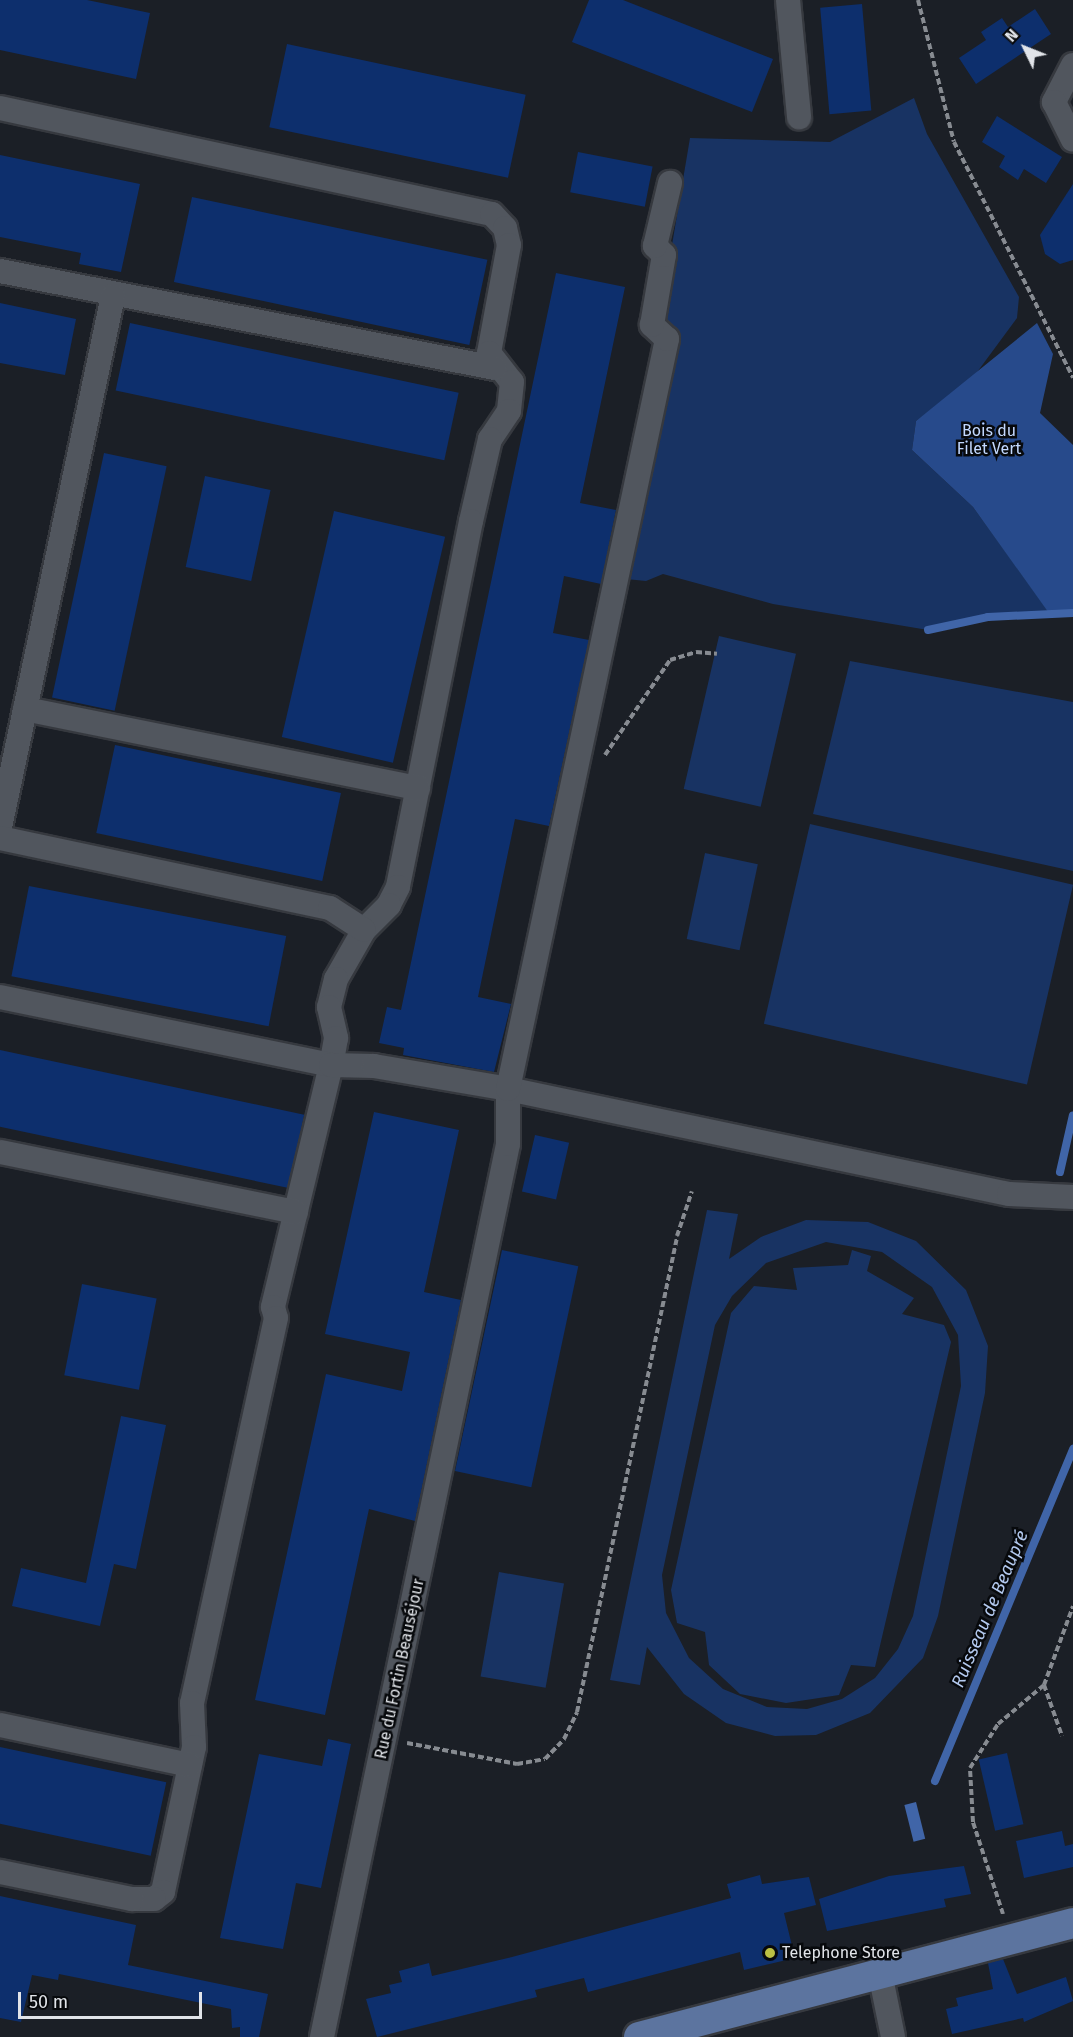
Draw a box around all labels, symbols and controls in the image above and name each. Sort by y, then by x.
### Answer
north arrow [995,18,1055,78]
text: N [1001,25,1022,46]
park label: Bois du Filet Vert [957,421,1021,459]
water label: Ruisseau de Beaupré [947,1527,1033,1691]
street label: Rue du Fortin Beauséjour [372,1577,428,1761]
place label: Telephone Store [782,1943,900,1963]
marker: Telephone Store [763,1946,777,1960]
scale bar [21,1980,206,2018]
text: 50 m [29,1991,68,2013]

